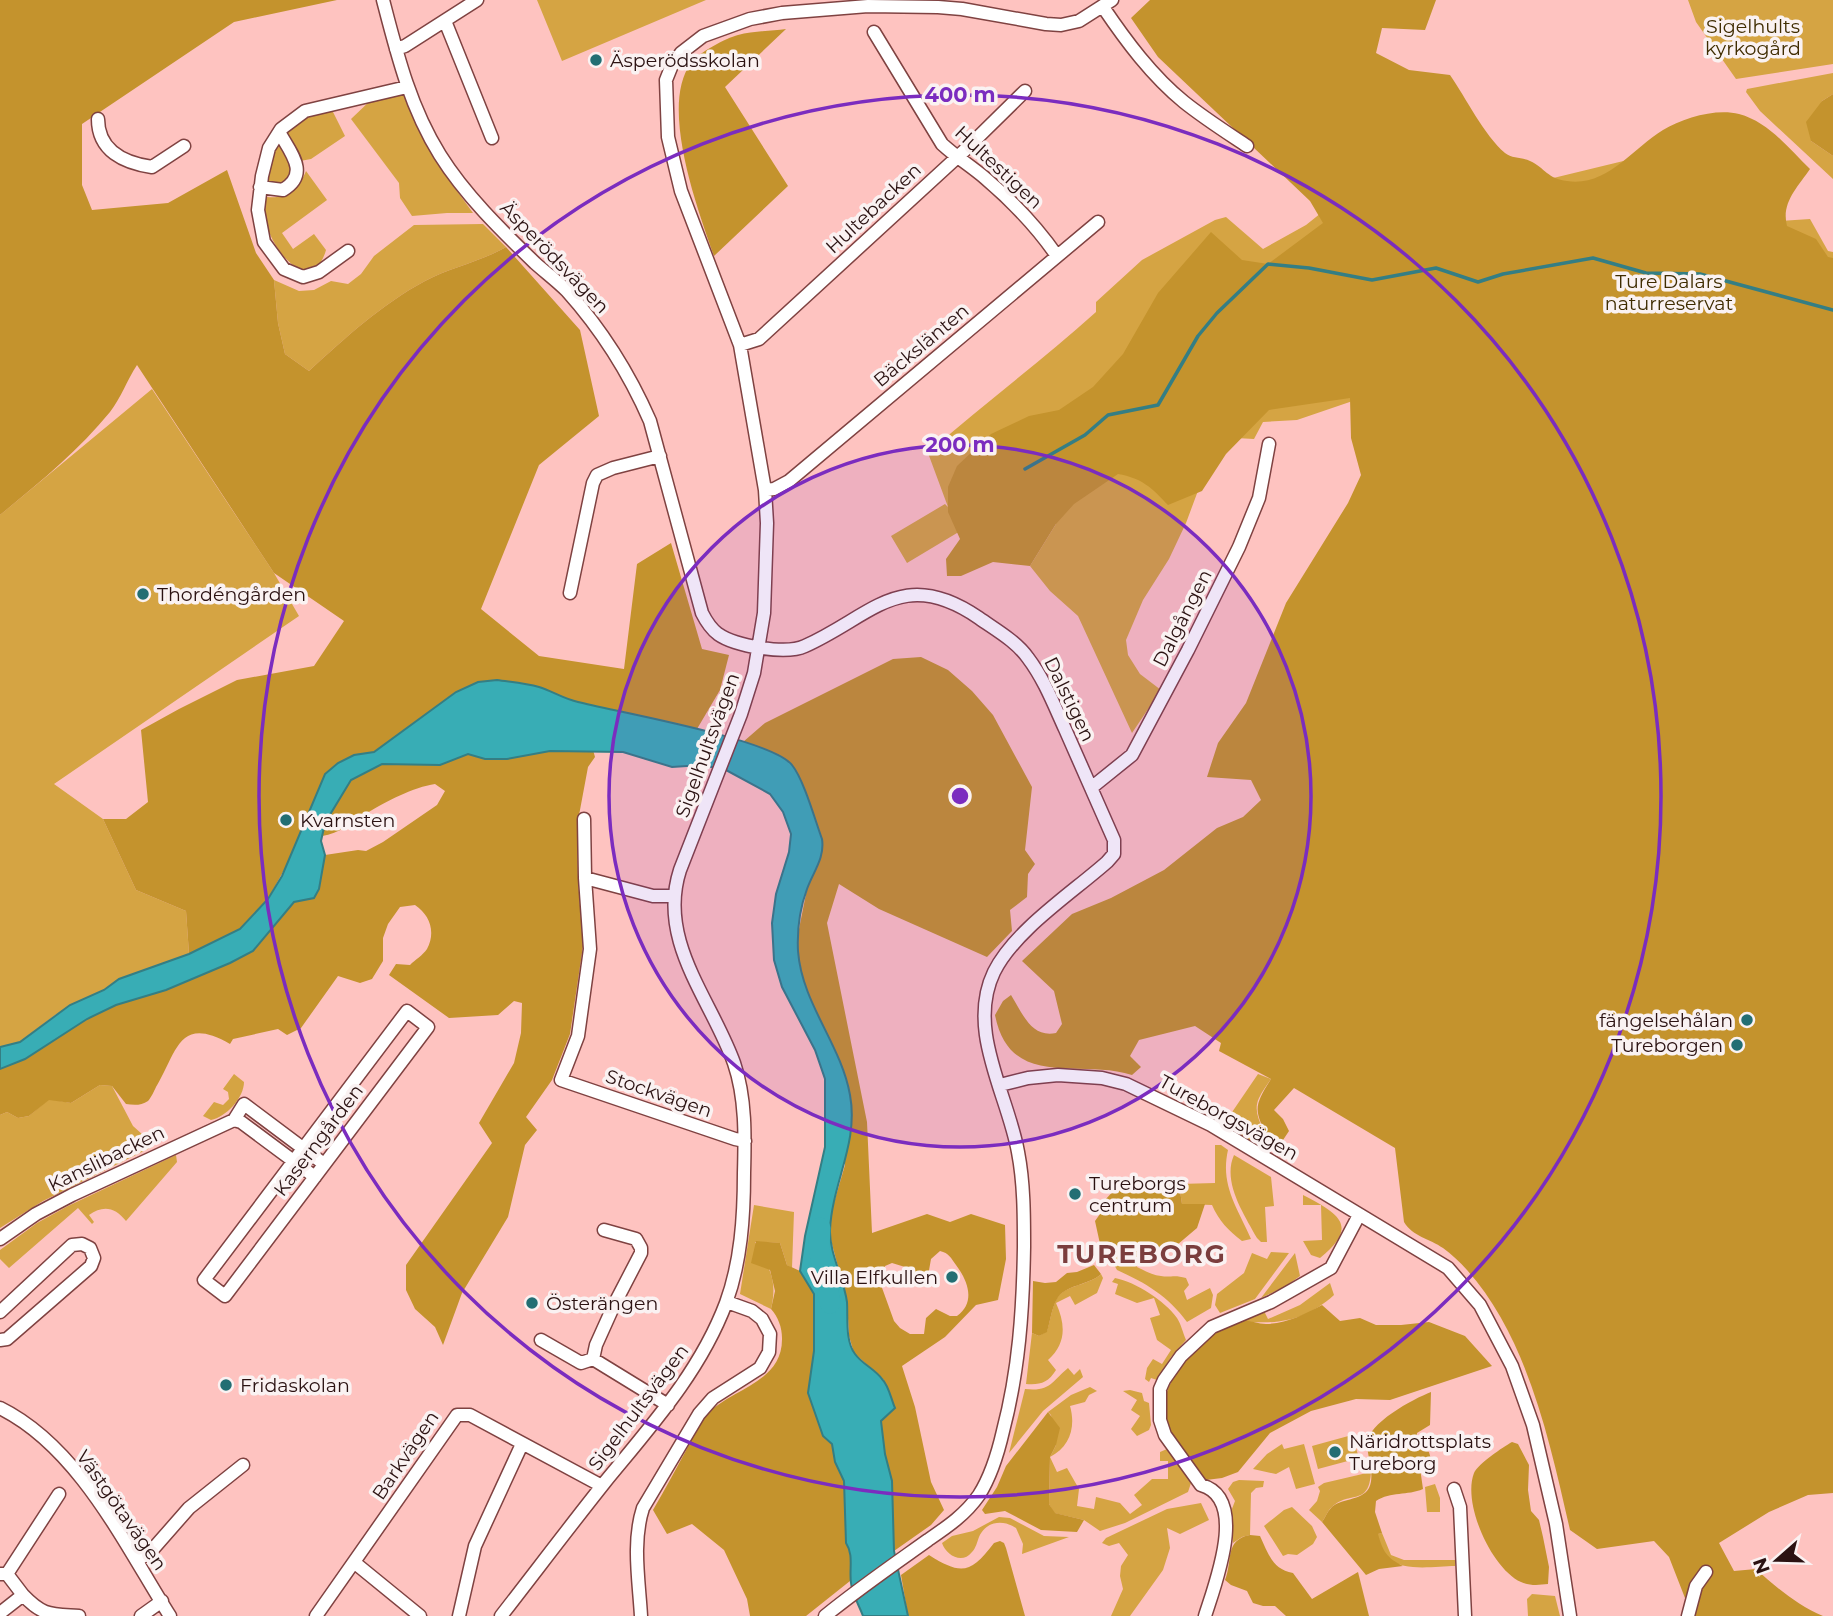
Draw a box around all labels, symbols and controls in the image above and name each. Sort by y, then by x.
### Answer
park label: Sigelhults kyrkogård [1705,15,1801,60]
place label: Äsperödsskolan [610,49,760,72]
marker: Äsperödsskolan [588,52,604,68]
text: 400 m [925,82,995,107]
street label: Hultestigen [950,121,1047,214]
street label: Hultebacken [821,158,926,258]
street label: Äsperödsvägen [495,197,614,318]
park label: Ture Dalars naturreservat [1605,270,1733,315]
street label: Bäckslänten [869,299,974,392]
text: 200 m [926,432,994,457]
street label: Dalgången [1148,566,1217,671]
place label: Thordéngården [157,583,306,606]
marker: Thordéngården [135,586,151,602]
street label: Dalstigen [1039,653,1100,745]
street label: Sigelhultsvägen [671,670,744,821]
centre of rings [948,784,972,808]
place label: Kvarnsten [300,809,395,832]
marker: Kvarnsten [278,812,294,828]
place label: fängelsehålan [1599,1009,1733,1032]
marker: fängelsehålan [1739,1012,1755,1028]
place label: Tureborgen [1611,1034,1723,1057]
marker: Tureborgen [1729,1037,1745,1053]
street label: Stockvägen [603,1065,715,1122]
street label: Tureborgsvägen [1155,1070,1302,1165]
street label: Kaserngården [269,1080,368,1201]
street label: Kanslibacken [44,1120,168,1197]
place label: Tureborgs centrum [1089,1172,1186,1217]
marker: Tureborgs centrum [1067,1186,1083,1202]
district label: TUREBORG [1057,1238,1227,1270]
place label: Villa Elfkullen [811,1266,938,1289]
marker: Villa Elfkullen [944,1269,960,1285]
place label: Österängen [546,1292,658,1315]
marker: Österängen [524,1295,540,1311]
street label: Sigelhultsvägen [583,1340,693,1475]
place label: Fridaskolan [240,1374,350,1397]
marker: Fridaskolan [218,1377,234,1393]
street label: Barkvägen [367,1406,444,1504]
place label: Näridrottsplats Tureborg [1349,1430,1491,1475]
marker: Näridrottsplats Tureborg [1327,1444,1343,1460]
street label: Västgötavägen [72,1446,172,1575]
north arrow [1742,1525,1812,1595]
text: N [1748,1554,1775,1577]

